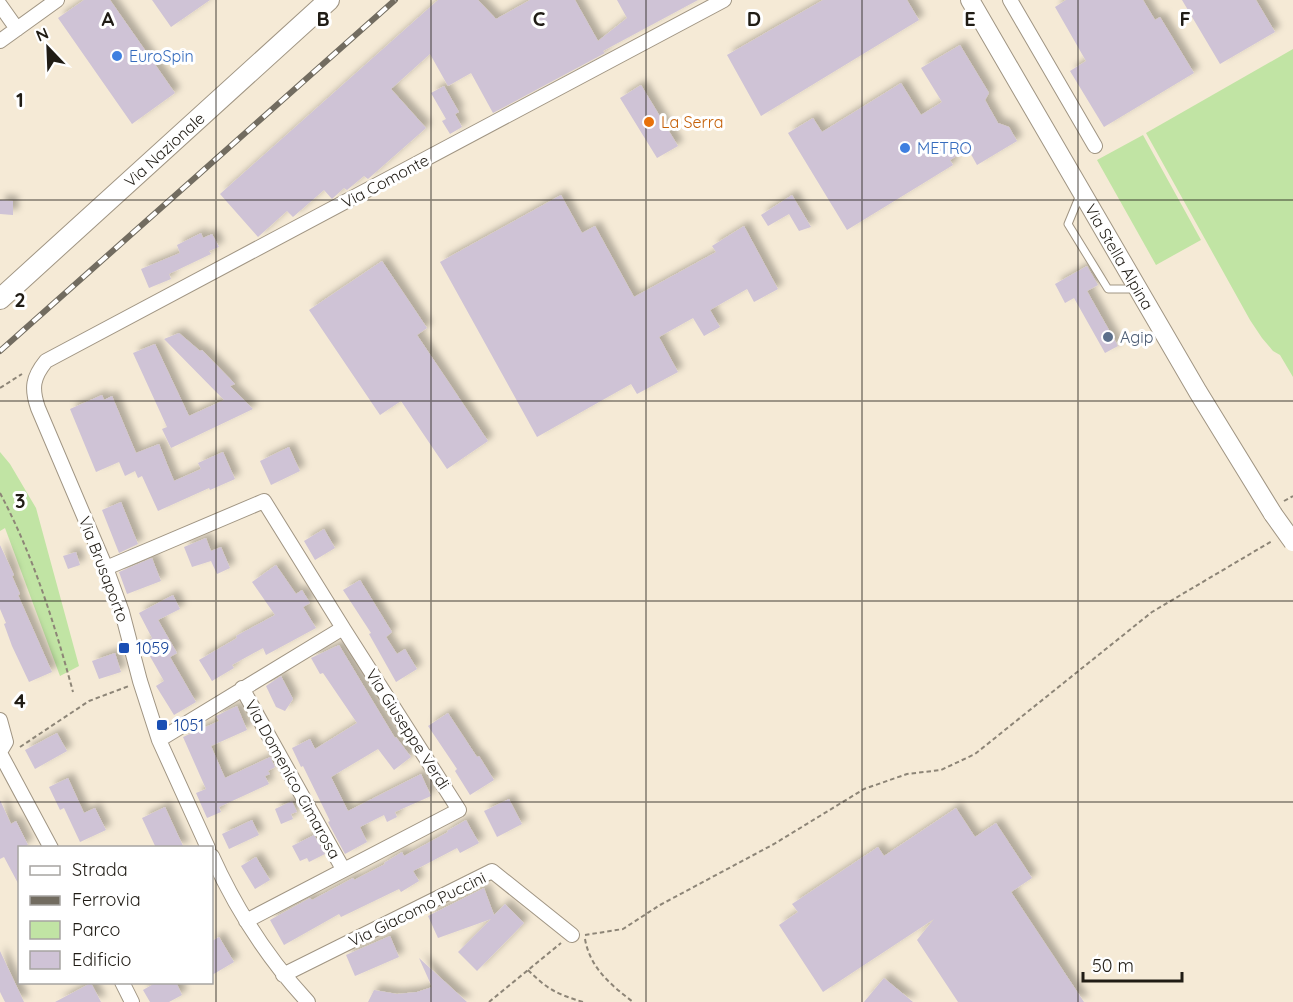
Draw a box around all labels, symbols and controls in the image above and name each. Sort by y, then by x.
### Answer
text: A [102,6,115,31]
text: B [316,6,330,31]
text: C [533,6,546,31]
text: D [747,6,761,31]
text: E [964,6,976,31]
text: F [1179,6,1191,31]
north arrow [18,18,78,78]
text: N [33,23,51,46]
place label: EuroSpin [129,46,194,66]
marker: EuroSpin [110,49,124,63]
text: 1 [16,87,24,112]
street label: Via Nazionale [120,108,209,191]
place label: La Serra [661,112,723,132]
marker: La Serra [642,115,656,129]
place label: METRO [917,138,972,158]
marker: METRO [898,141,912,155]
street label: Via Comonte [338,150,432,212]
street label: Via Stella Alpina [1081,200,1158,313]
text: 2 [14,287,26,312]
place label: Agip [1120,327,1153,347]
marker: Agip [1101,330,1115,344]
text: 3 [15,488,25,513]
street label: Via Brusaporto [75,513,133,625]
place label: 1059 [136,638,169,658]
marker: 1059 [117,641,131,655]
street label: Via Giuseppe Verdi [362,665,454,793]
text: 4 [14,688,26,713]
street label: Via Domenico Cimarosa [241,696,345,862]
place label: 1051 [174,715,204,735]
marker: 1051 [155,718,169,732]
legend [18,846,213,984]
text: Strada [72,858,128,881]
street label: Via Giacomo Puccini [345,867,489,951]
text: Ferrovia [72,888,141,911]
text: Parco [72,918,120,941]
scale bar [1083,945,1182,983]
text: Edificio [72,948,131,971]
text: 50 m [1092,954,1134,977]

